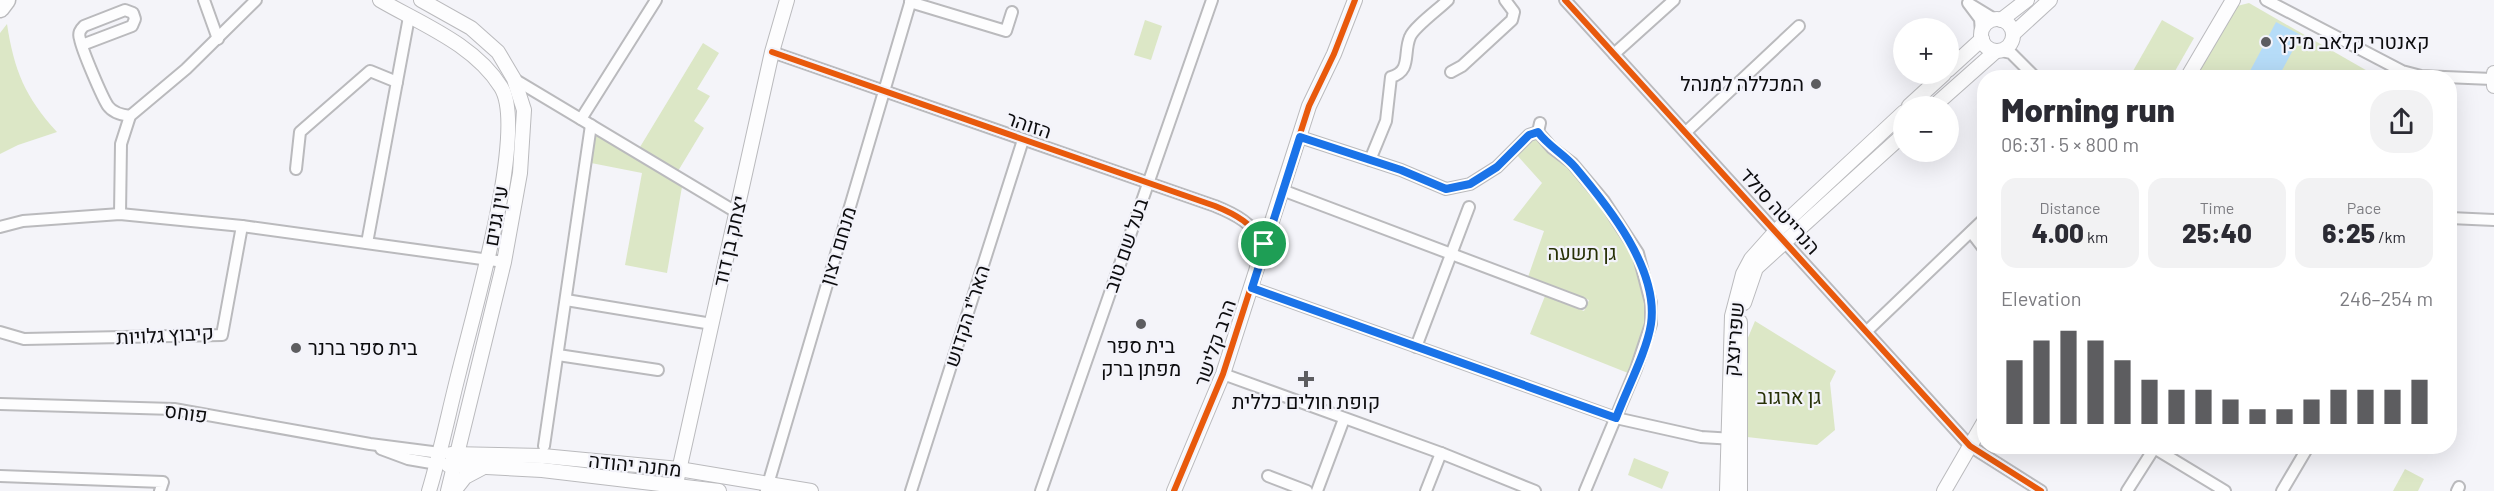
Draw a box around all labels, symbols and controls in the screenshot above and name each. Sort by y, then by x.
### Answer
map controls [1893,18,1959,162]
button: + [1893,18,1959,84]
place label: קאנטרי קלאב מינץ [2278,29,2429,53]
marker: קאנטרי קלאב מינץ [2259,35,2273,49]
place label: המכללה למנהל [1680,71,1804,95]
marker: המכללה למנהל [1809,77,1823,91]
text: Morning run [2001,89,2175,129]
button: share [2370,90,2433,153]
button: − [1893,96,1959,162]
street label: הזוהר [1004,105,1055,143]
text: 06:31 · 5 × 800 m [2001,132,2139,156]
street label: הנרייטה סולד [1736,162,1826,259]
street label: עין גנים [478,184,512,248]
street label: יצחק בן דוד [707,193,751,289]
street label: בעל שם טוב [1098,194,1152,295]
text: Distance [2040,198,2100,217]
text: Time [2200,198,2234,217]
text: Pace [2347,198,2381,217]
street label: מנחם רצון [814,203,860,288]
text: 4.00 [2032,217,2084,248]
text: 25:40 [2182,217,2252,248]
text: 6:25 [2322,217,2375,248]
pin [1238,218,1289,269]
icon: arrive [1247,227,1280,260]
text: km [2084,227,2108,246]
text: /km [2375,227,2406,246]
park label: גן תשעה [1547,240,1617,264]
street label: האר"י הקדוש [938,262,994,370]
text: Elevation [2001,286,2082,310]
text: 246–254 m [2339,286,2433,310]
street label: הרב קלישר [1188,296,1240,389]
street label: שפרינצק [1718,301,1748,377]
marker: בית ספר מפתן ברק [1134,317,1148,331]
street label: קיבוץ גלויות [115,319,214,349]
place label: בית ספר מפתן ברק [1101,333,1181,380]
place label: בית ספר ברנר [308,335,418,359]
marker: בית ספר ברנר [289,341,303,355]
marker: קופת חולים כללית [1297,370,1315,388]
park label: גן ארגוב [1757,384,1821,408]
place label: קופת חולים כללית [1232,389,1380,413]
street label: פוחס [163,397,209,427]
street label: מחנה יהודה [587,447,683,481]

